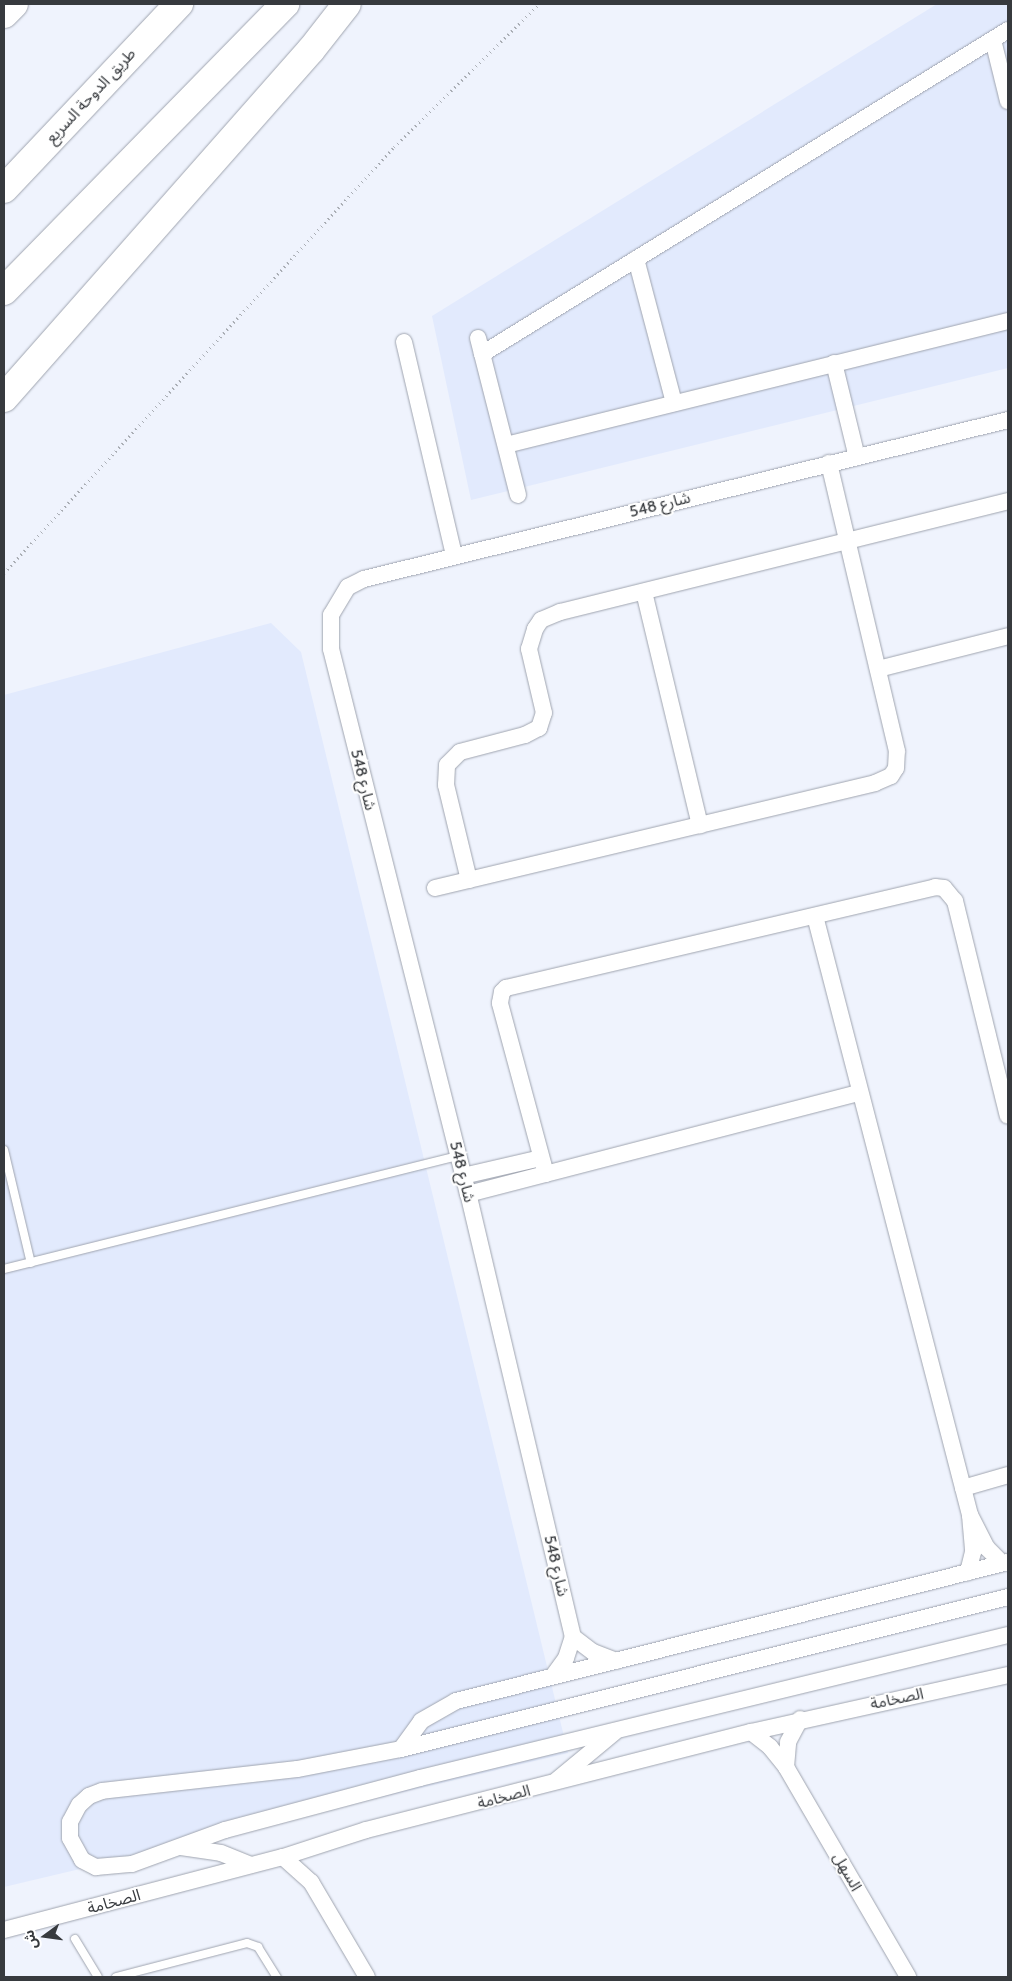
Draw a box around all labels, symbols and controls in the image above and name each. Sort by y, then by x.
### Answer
street label: طريق الدوحة السريع [42,44,140,148]
street label: شارع 548 [627,488,693,522]
street label: شارع 548 [346,747,380,813]
street label: شارع 548 [445,1139,479,1205]
street label: شارع 548 [540,1533,572,1599]
street label: الصخامة [869,1684,925,1714]
street label: الصخامة [475,1781,533,1813]
street label: السهل [828,1849,866,1895]
street label: الصخامة [85,1886,143,1918]
north arrow [20,1911,70,1961]
text: ش [19,1928,41,1951]

